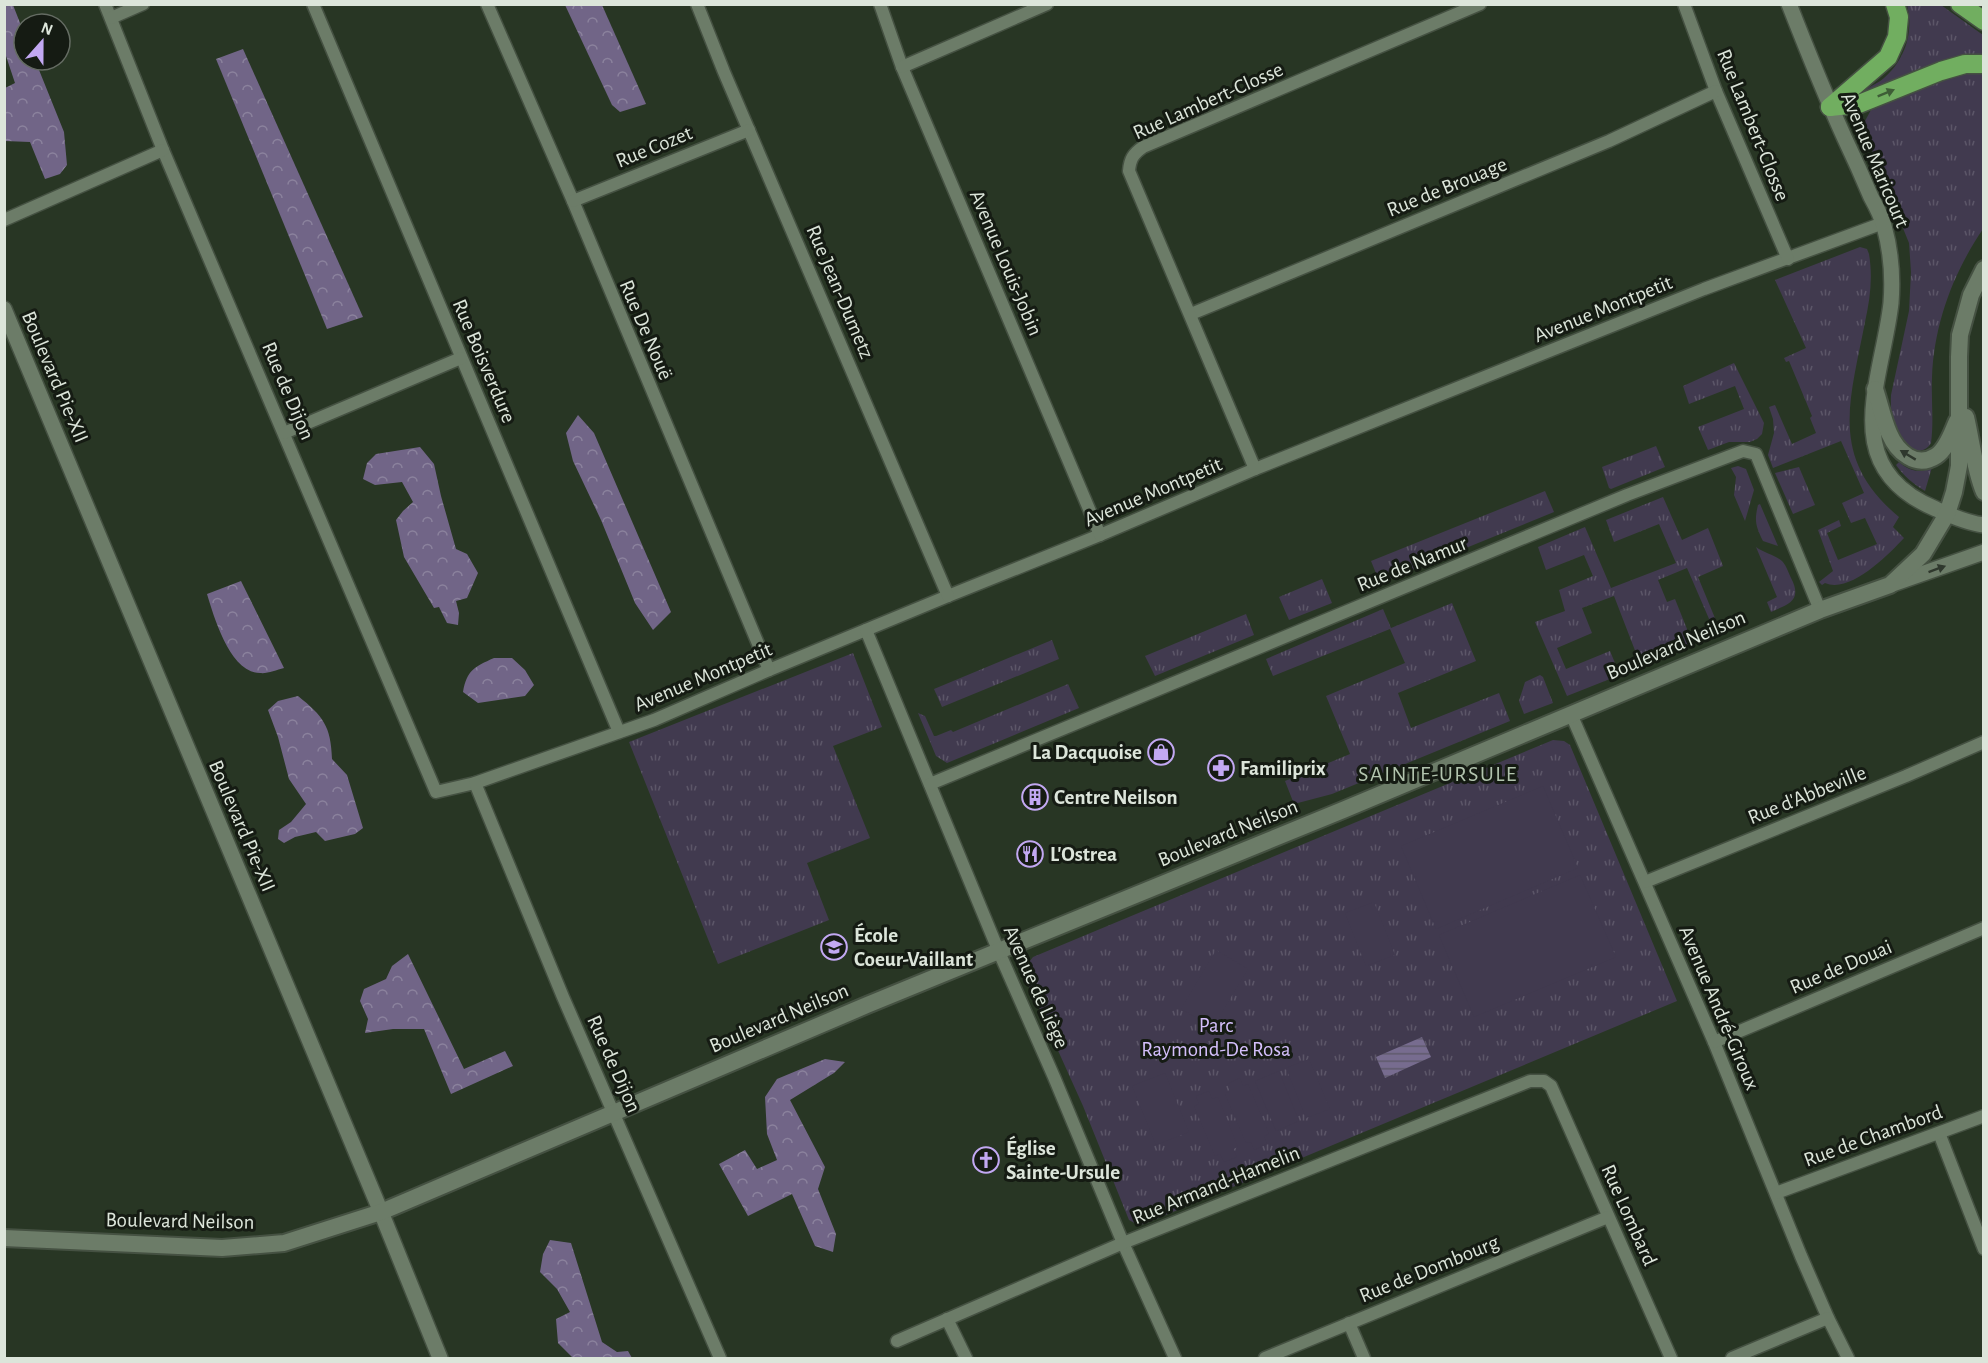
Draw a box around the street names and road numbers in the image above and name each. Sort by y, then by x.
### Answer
street label: Rue Lambert-Closse [1713,46,1793,204]
street label: Rue Lambert-Closse [1130,58,1286,144]
street label: Avenue Maricourt [1837,89,1913,231]
street label: Rue Cozet [613,122,695,172]
street label: Rue de Brouage [1384,153,1510,221]
street label: Avenue Louis-Jobin [966,187,1046,339]
street label: Rue Jean-Dumetz [802,222,878,362]
street label: Avenue Montpetit [1531,272,1675,346]
street label: Rue De Nouë [616,277,676,383]
street label: Rue Boisverdure [449,296,519,426]
street label: Boulevard Pie-XII [18,308,92,446]
street label: Rue de Dijon [258,339,318,443]
street label: Avenue Montpetit [1081,453,1225,530]
street label: Rue de Namur [1354,532,1470,596]
street label: Boulevard Neilson [1603,606,1749,684]
street label: Avenue Montpetit [631,638,775,715]
street label: Boulevard Pie-XII [205,757,279,895]
street label: Rue d'Abbeville [1745,762,1869,828]
street label: Boulevard Neilson [1155,795,1301,871]
street label: Avenue de Liège [1000,922,1072,1052]
street label: Avenue André-Giroux [1675,923,1763,1093]
street label: Rue de Douai [1787,936,1895,998]
street label: Boulevard Neilson [706,979,852,1057]
street label: Rue de Dijon [583,1012,645,1116]
street label: Rue de Chambord [1801,1101,1945,1171]
street label: Rue Armand-Hamelin [1129,1142,1303,1228]
street label: Rue Lombard [1597,1161,1661,1269]
street label: Boulevard Neilson [105,1209,255,1233]
street label: Rue de Dombourg [1356,1231,1502,1306]

